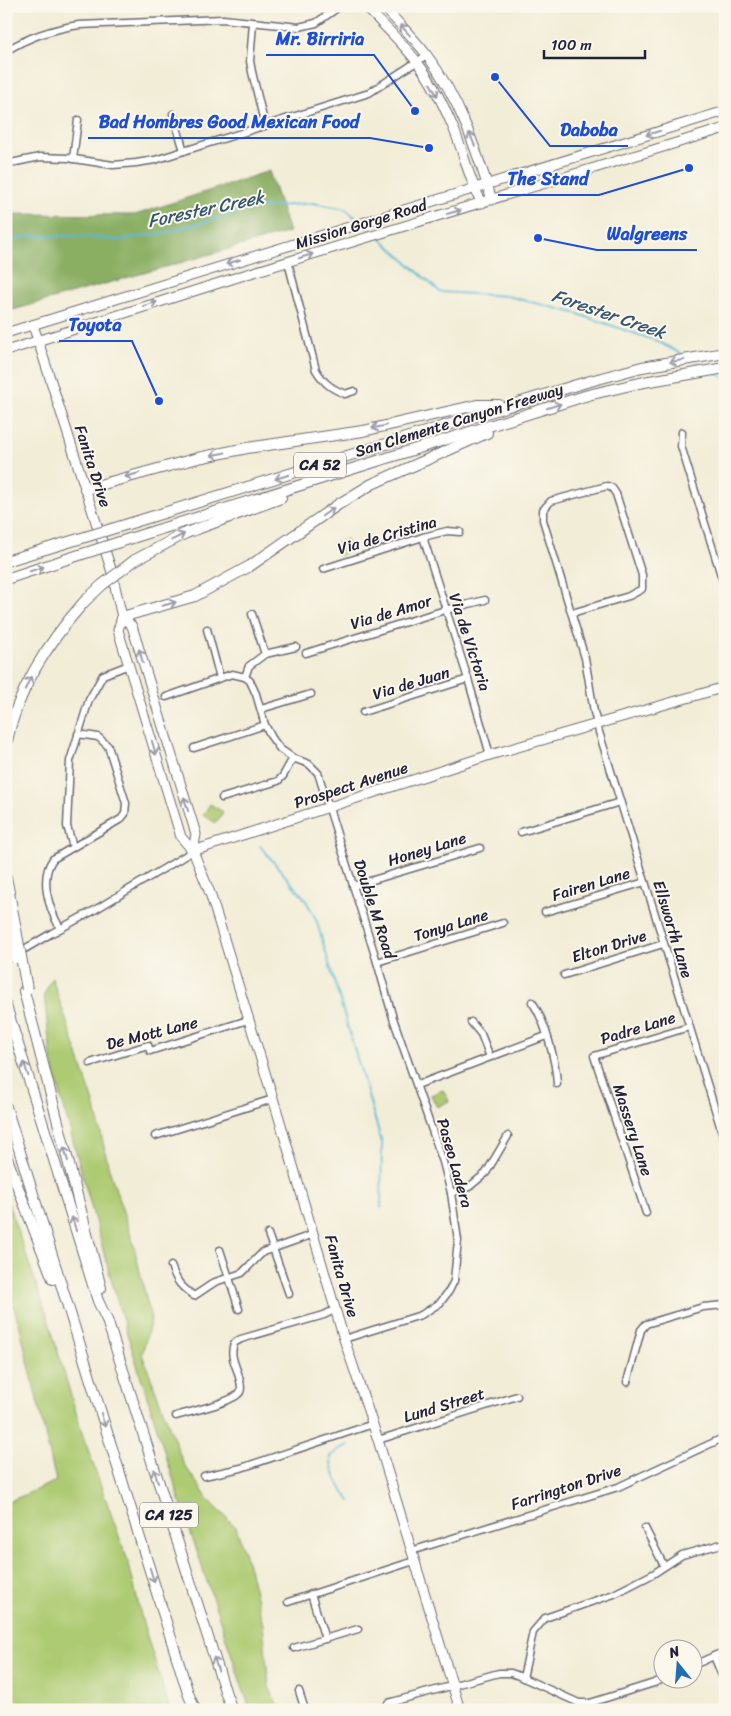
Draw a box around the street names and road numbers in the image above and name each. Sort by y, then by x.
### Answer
street label: Mission Gorge Road [291,190,432,258]
street label: San Clemente Canyon Freeway [351,374,567,466]
street label: Fanita Drive [66,421,120,511]
road number: CA 52 [294,452,346,478]
street label: Via de Cristina [334,507,440,563]
street label: Via de Amor [347,585,437,638]
street label: Via de Victoria [440,589,500,695]
street label: Via de Juan [369,657,453,708]
street label: Prospect Avenue [290,753,412,817]
street label: Honey Lane [384,823,470,875]
street label: Double M Road [345,856,405,964]
street label: Fairen Lane [548,858,634,910]
street label: Ellsworth Lane [644,876,702,982]
street label: Tonya Lane [410,900,492,950]
street label: Elton Drive [568,921,650,971]
street label: Padre Lane [597,1003,679,1053]
street label: De Mott Lane [103,1008,201,1058]
street label: Massery Lane [604,1080,662,1180]
street label: Paseo Ladera [428,1115,482,1211]
street label: Fanita Drive [316,1231,368,1321]
street label: Lund Street [400,1379,488,1431]
street label: Farrington Drive [507,1455,625,1519]
road number: CA 125 [140,1502,198,1528]

